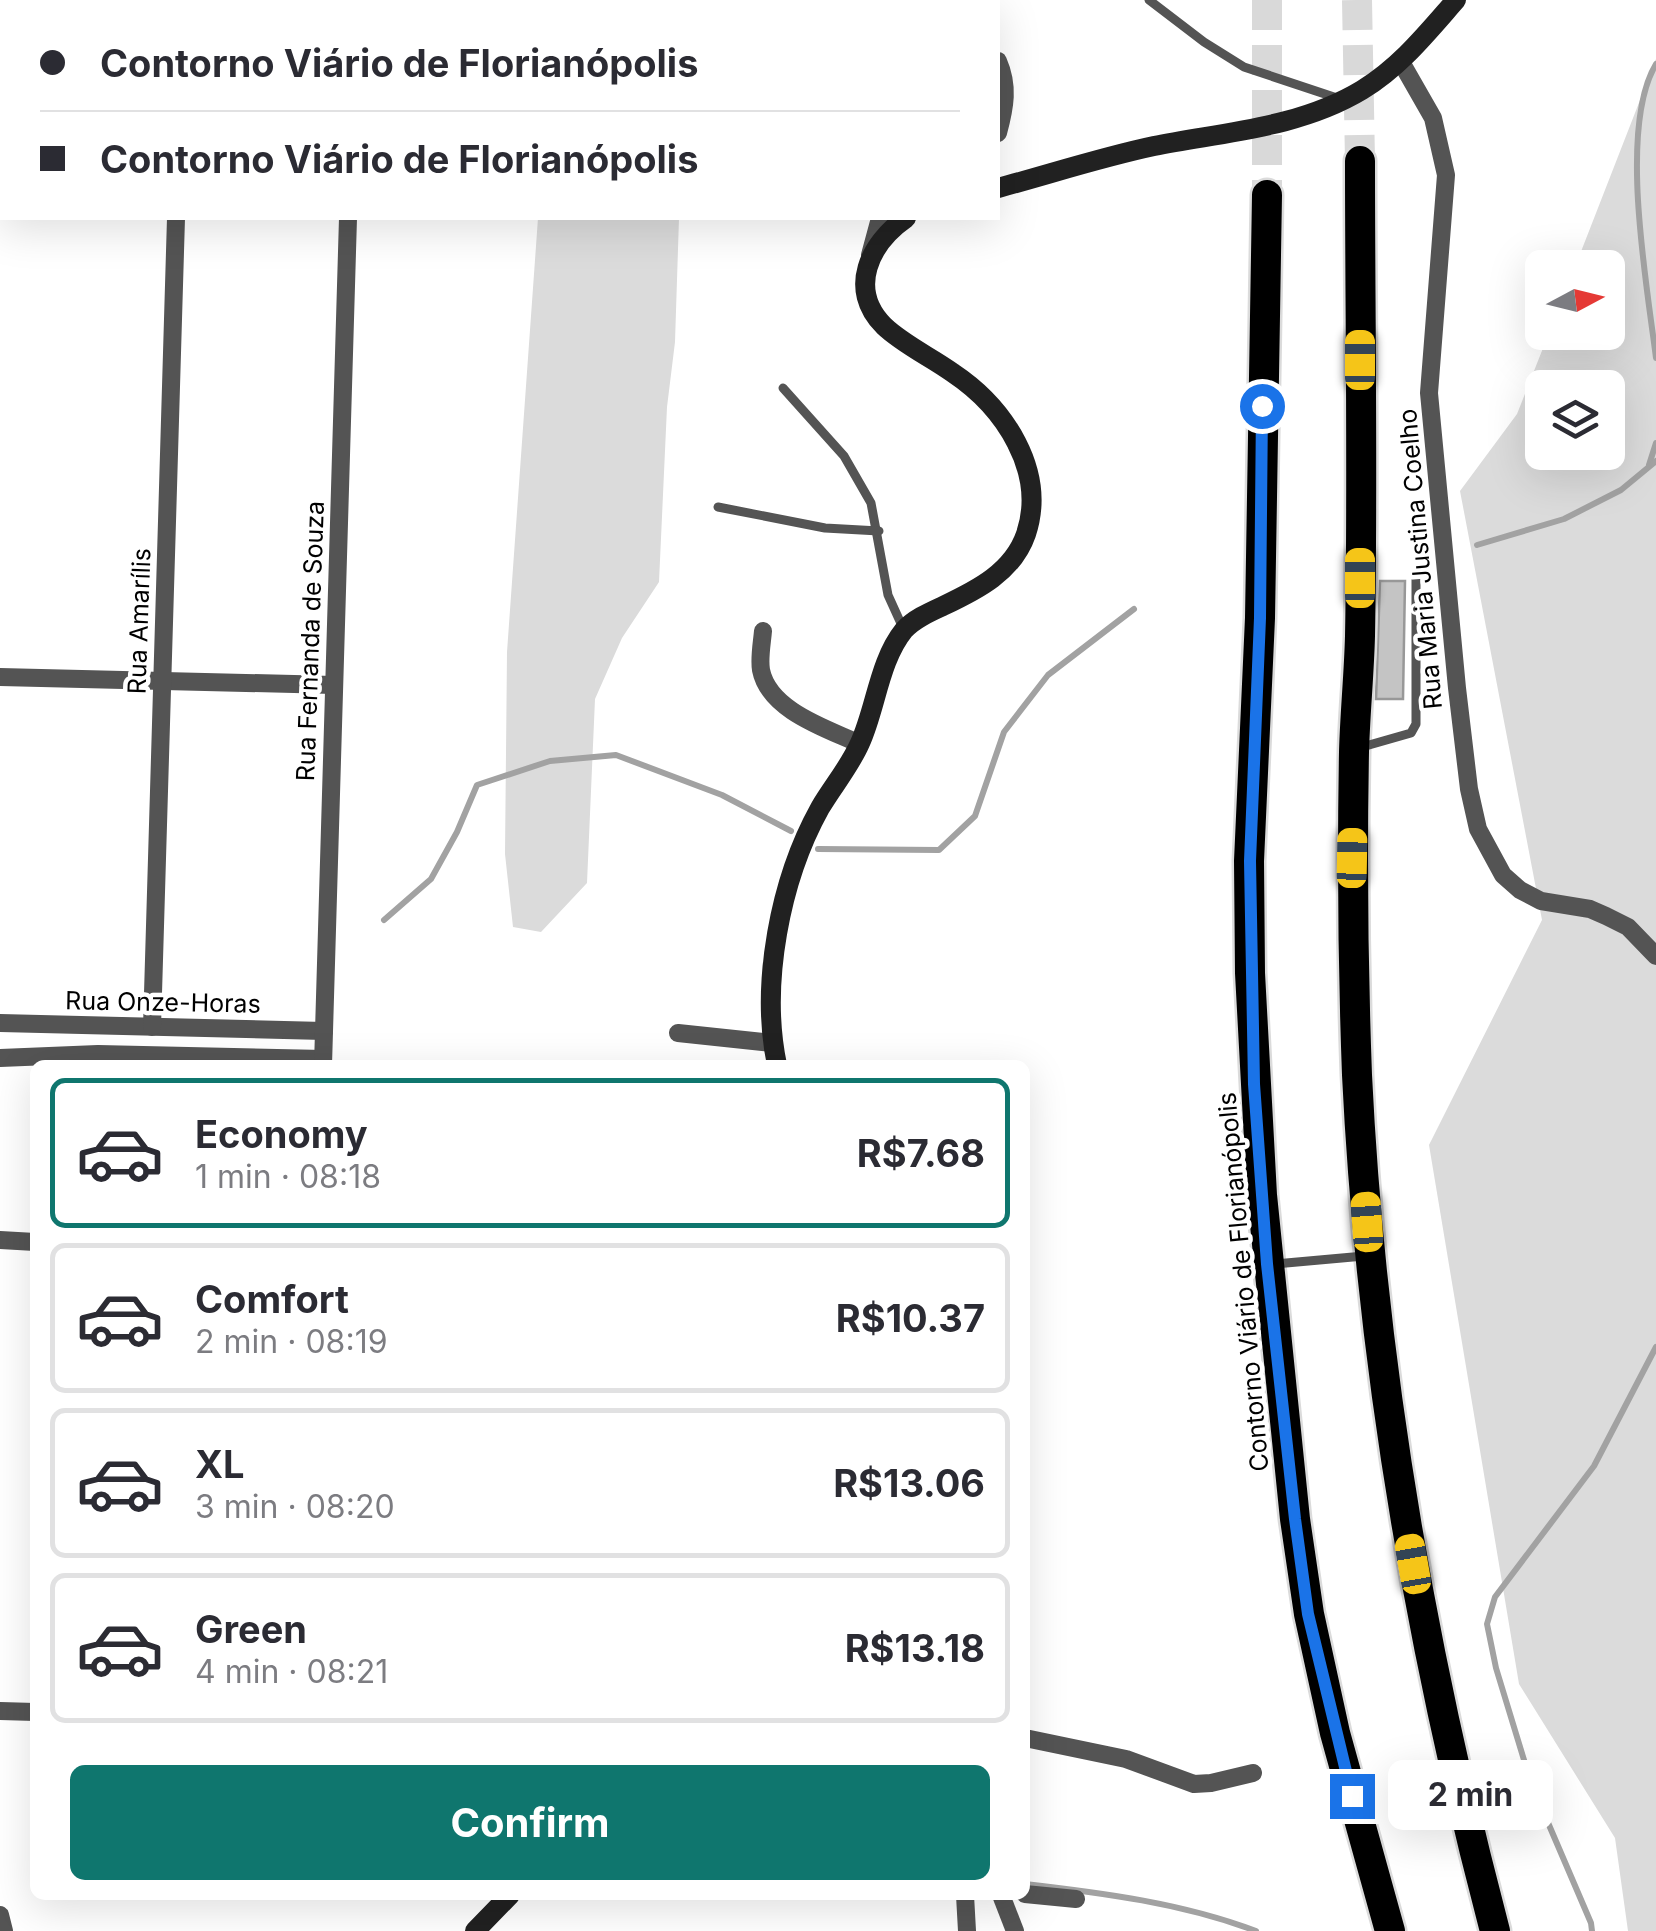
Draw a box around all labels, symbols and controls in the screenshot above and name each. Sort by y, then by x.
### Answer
text: Contorno Viário de Florianópolis [100,40,698,86]
text: Contorno Viário de Florianópolis [100,136,698,182]
north arrow [1525,250,1625,350]
map controls [1525,250,1625,470]
car [1345,330,1375,390]
button: layers [1525,370,1625,470]
route start [1240,384,1285,429]
street label: Rua Maria Justina Coelho [1392,408,1448,710]
street label: Rua Fernanda de Souza [290,500,330,782]
street label: Rua Amarílis [121,547,157,695]
car [1345,548,1375,608]
car [1336,828,1368,888]
street label: Rua Onze-Horas [65,985,261,1019]
street label: Contorno Viário de Florianópolis [1211,1091,1275,1473]
icon: car [75,1108,165,1198]
text: Economy [195,1111,368,1157]
text: R$7.68 [857,1130,985,1176]
text: 1 min · 08:18 [195,1157,381,1196]
car [1350,1191,1384,1253]
icon: car [75,1273,165,1363]
text: Comfort [195,1276,349,1322]
text: R$10.37 [836,1295,985,1341]
text: 2 min · 08:19 [195,1322,387,1361]
icon: car [75,1438,165,1528]
text: XL [195,1441,245,1487]
text: R$13.06 [833,1460,985,1506]
text: 3 min · 08:20 [195,1487,395,1526]
car [1393,1532,1433,1596]
icon: car [75,1603,165,1693]
text: Green [195,1606,307,1652]
text: R$13.18 [845,1625,985,1671]
text: 4 min · 08:21 [195,1652,388,1691]
callout: 2 min [1387,1761,1552,1831]
button: Confirm [70,1765,990,1880]
route end [1330,1774,1375,1819]
text: 2 min [1428,1775,1513,1814]

